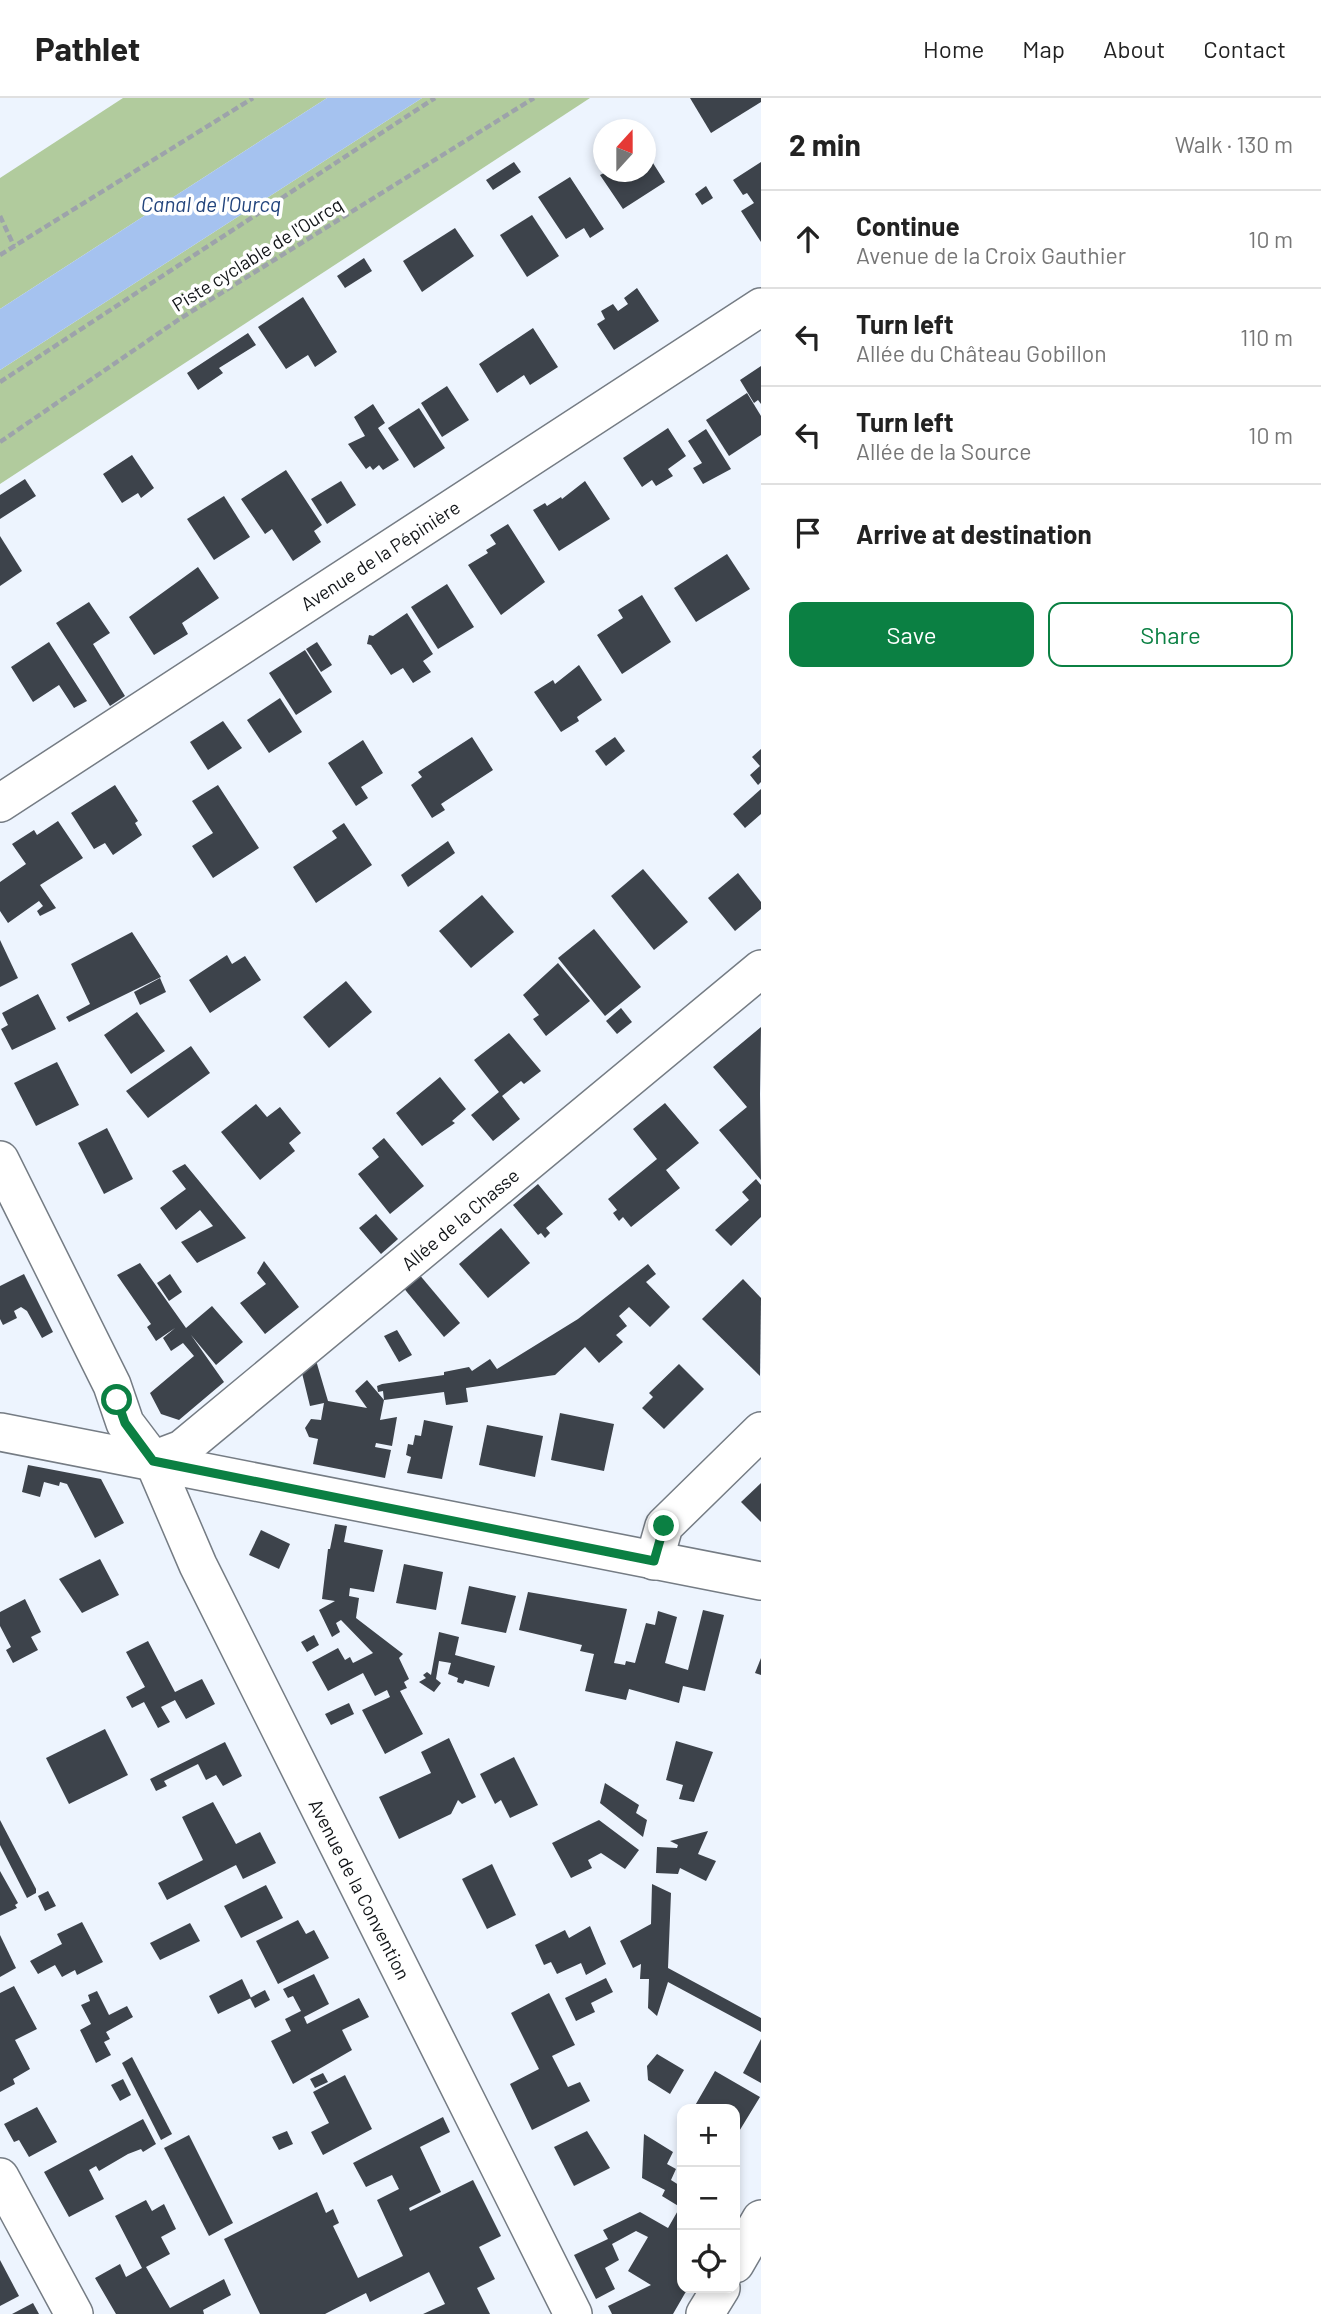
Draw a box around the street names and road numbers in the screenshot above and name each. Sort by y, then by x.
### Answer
street label: Piste cyclable de l'Ourcq [167,192,347,316]
street label: Avenue de la Pépinière [296,495,464,615]
street label: Allée de la Chasse [397,1163,523,1275]
street label: Avenue de la Convention [304,1795,416,1983]

